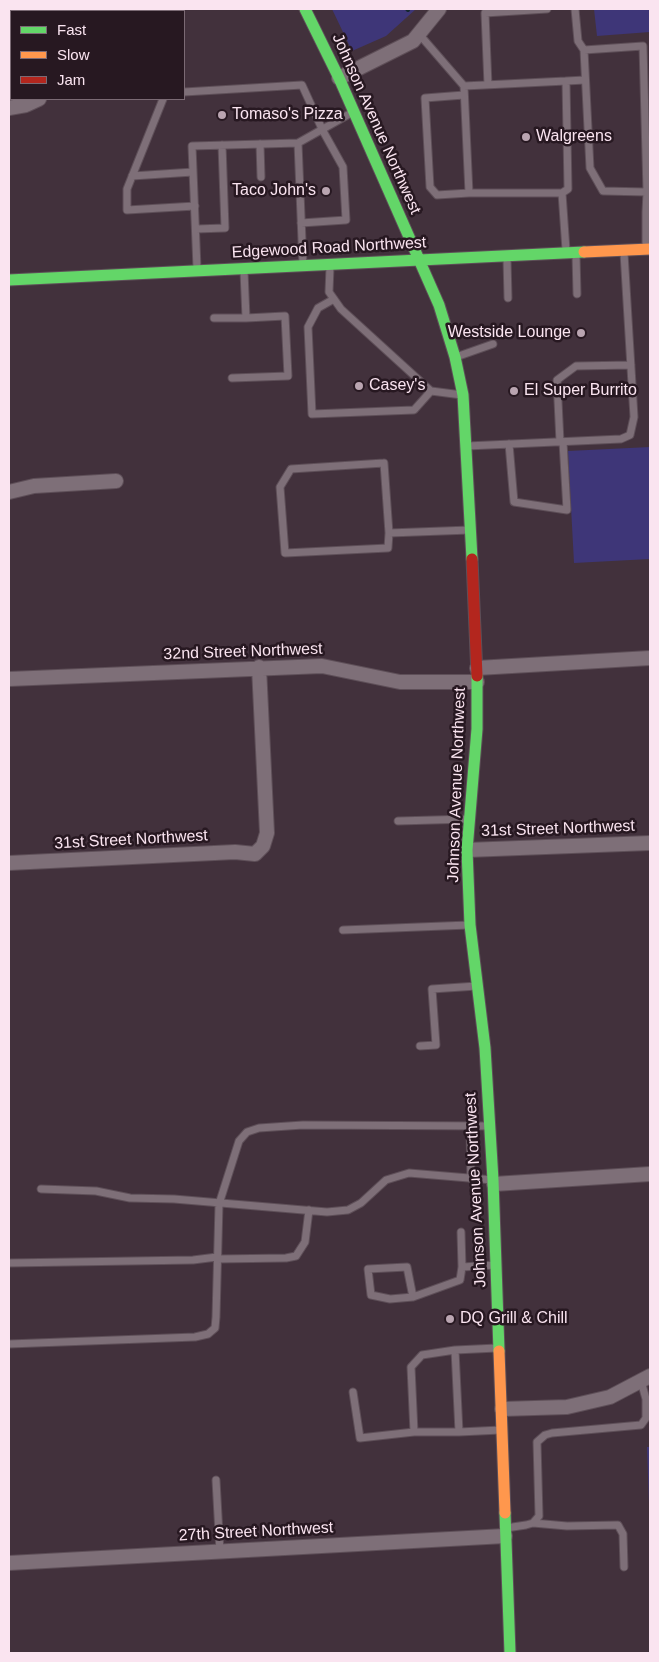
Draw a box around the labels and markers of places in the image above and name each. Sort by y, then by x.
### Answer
place label: Tomaso's Pizza [232,105,343,125]
marker: Tomaso's Pizza [216,109,228,121]
place label: Walgreens [536,127,612,147]
marker: Walgreens [520,131,532,143]
place label: Taco John's [232,181,316,201]
marker: Taco John's [320,185,332,197]
place label: Westside Lounge [448,323,571,343]
marker: Westside Lounge [575,327,587,339]
place label: Casey's [369,376,425,396]
marker: Casey's [353,380,365,392]
place label: El Super Burrito [524,381,637,401]
marker: El Super Burrito [508,385,520,397]
place label: DQ Grill & Chill [460,1309,568,1329]
marker: DQ Grill & Chill [444,1313,456,1325]

